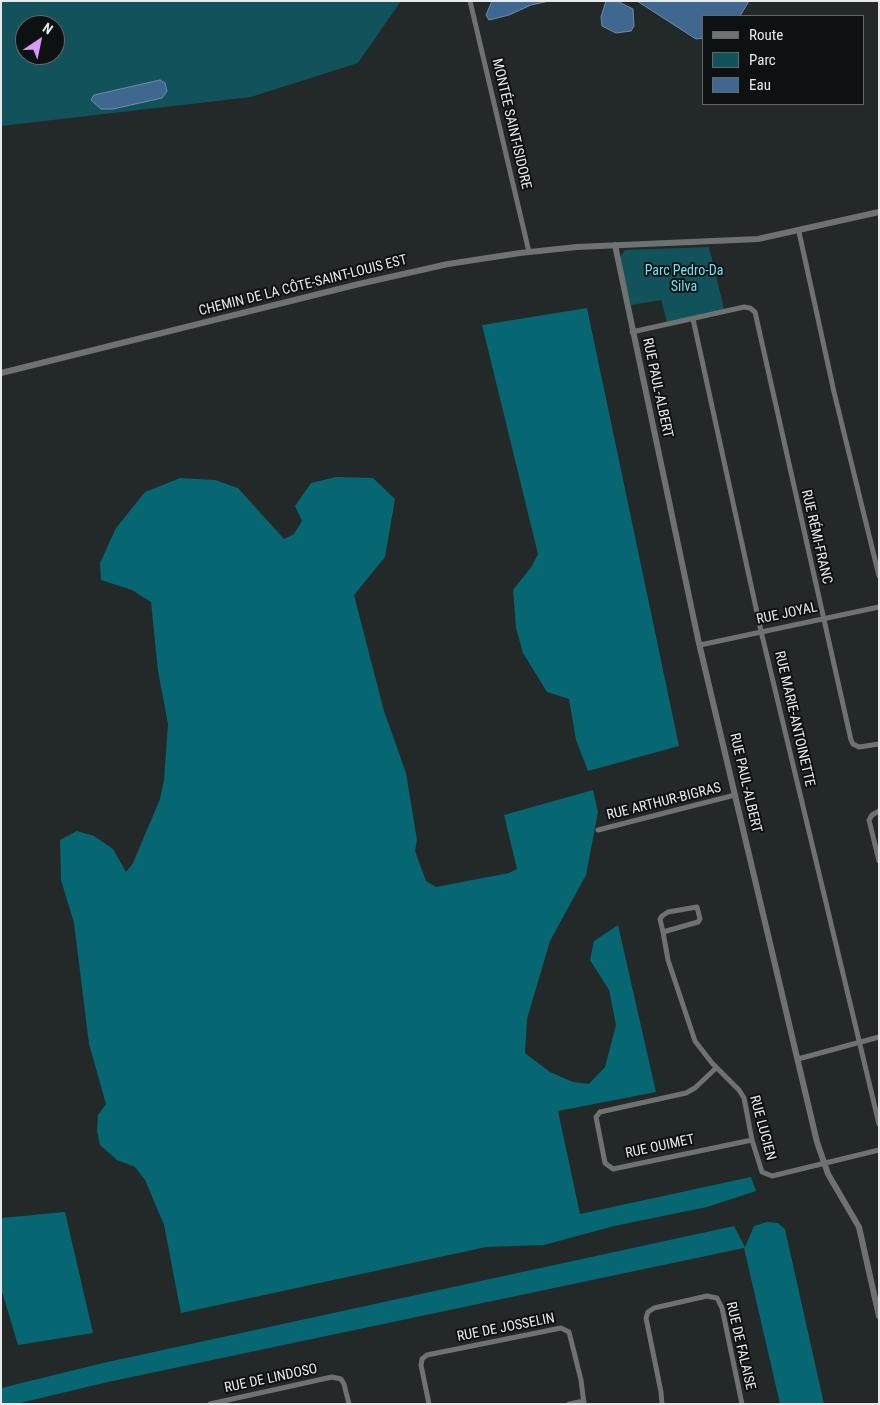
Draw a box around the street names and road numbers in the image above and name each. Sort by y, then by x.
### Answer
street label: MONTÉE SAINT-ISIDORE [488,57,534,191]
street label: CHEMIN DE LA CÔTE-SAINT-LOUIS EST [197,252,409,320]
street label: RUE PAUL-ALBERT [638,336,676,440]
street label: RUE RÉMI-FRANC [797,488,835,586]
street label: RUE JOYAL [755,599,819,629]
street label: RUE MARIE-ANTOINETTE [770,650,818,788]
street label: RUE PAUL-ALBERT [725,732,765,834]
street label: RUE ARTHUR-BIGRAS [605,780,723,824]
street label: RUE LUCIEN [745,1094,779,1162]
street label: RUE OUIMET [624,1131,696,1163]
street label: RUE DE FALAISE [722,1300,758,1392]
street label: RUE DE JOSSELIN [456,1310,556,1346]
street label: RUE DE LINDOSO [223,1361,319,1397]

